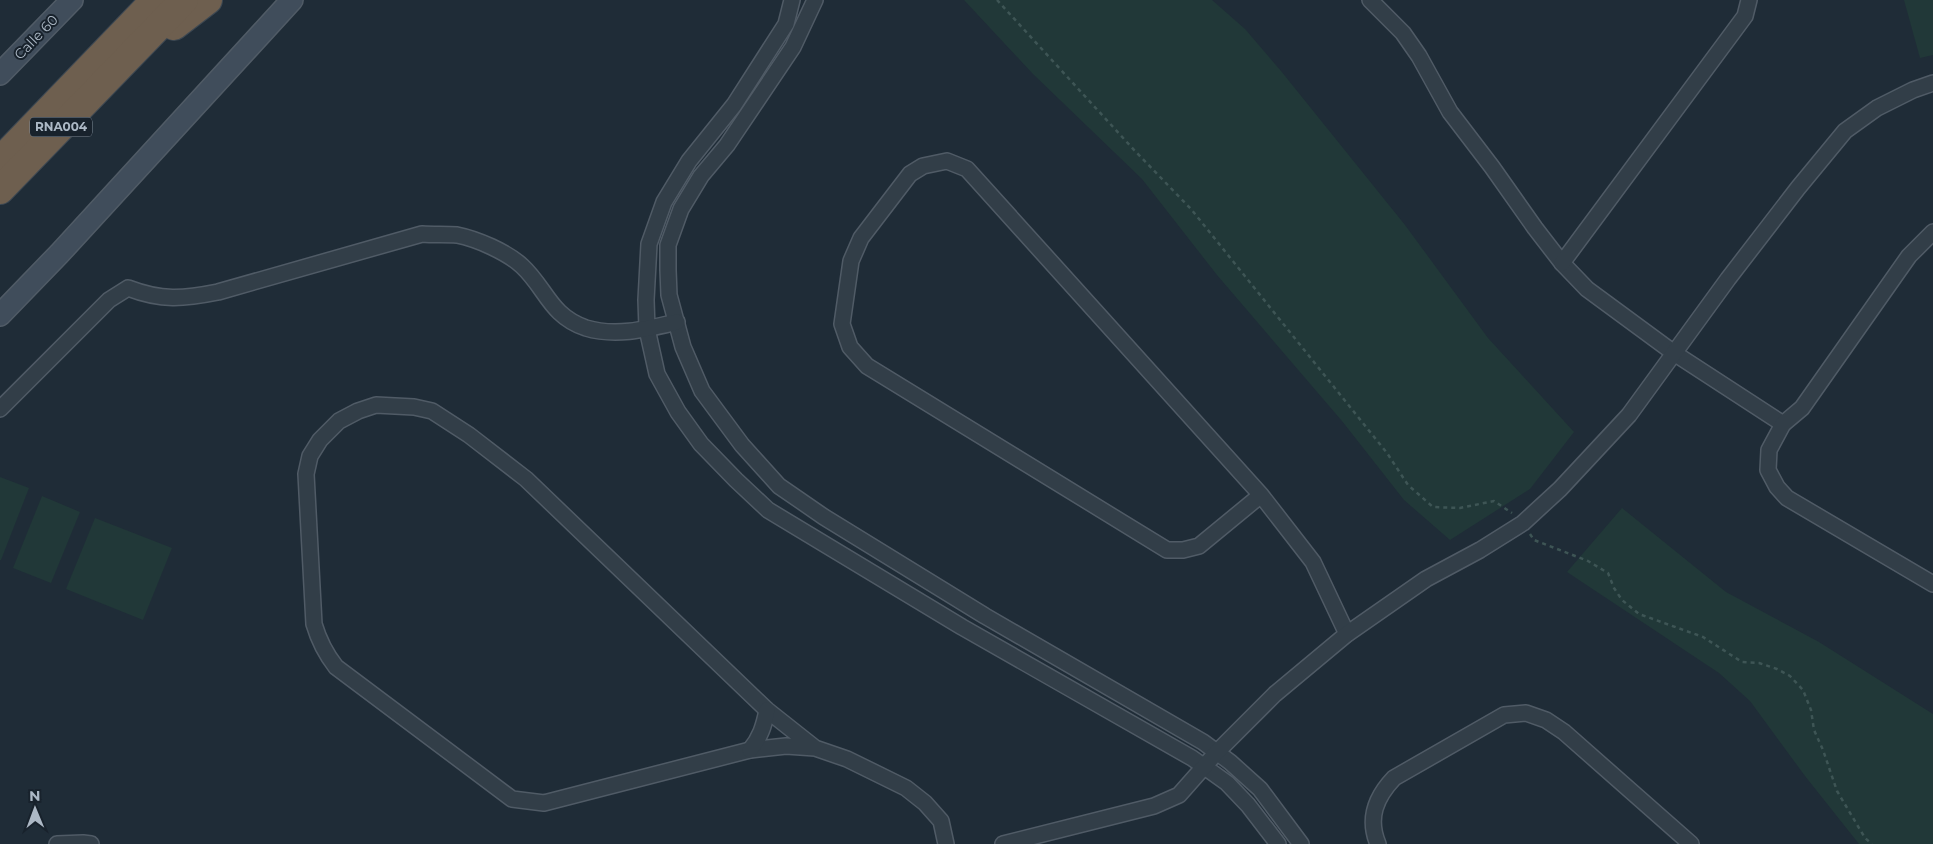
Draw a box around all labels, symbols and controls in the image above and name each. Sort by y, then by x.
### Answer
street label: Calle 60 [10,11,62,63]
road number: RNA004 [30,118,92,136]
north arrow [10,784,60,834]
text: N [29,787,41,805]

